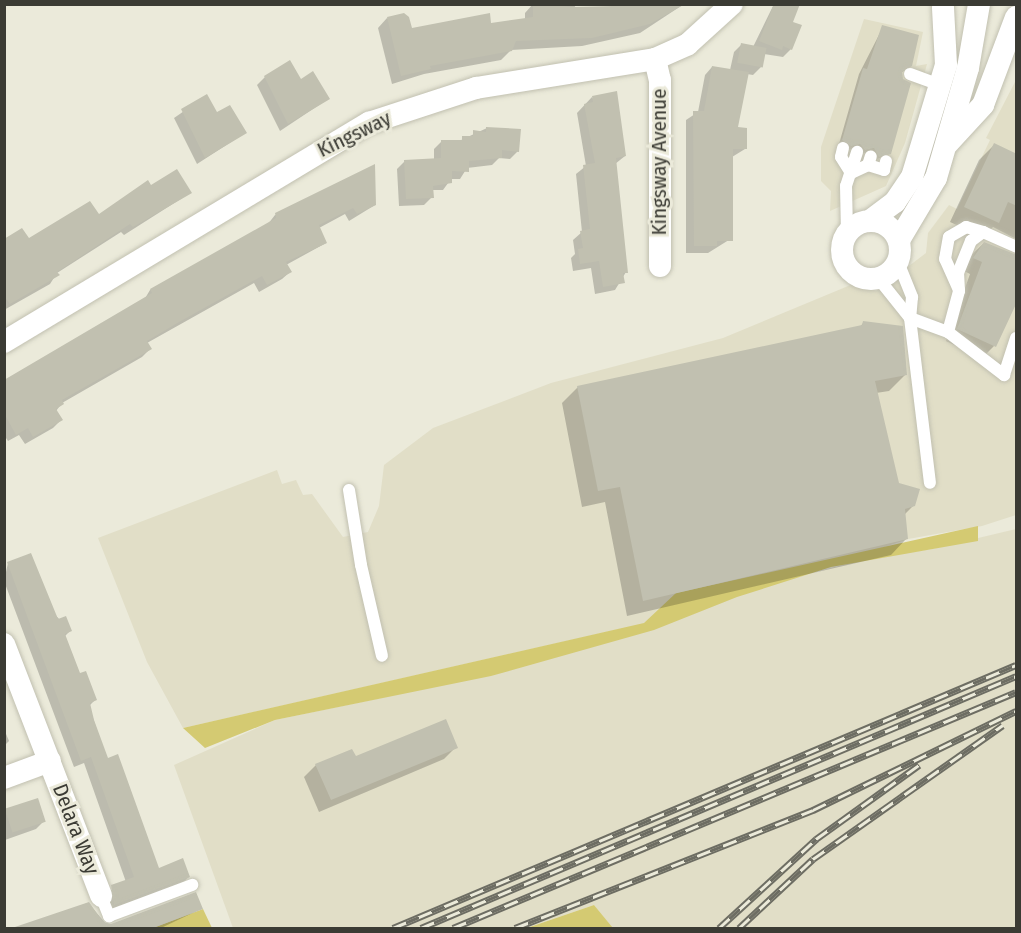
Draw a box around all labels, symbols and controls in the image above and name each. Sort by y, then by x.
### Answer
street label: Kingsway Avenue [646,89,672,235]
street label: Kingsway [313,105,395,163]
street label: Delara Way [47,780,105,878]

